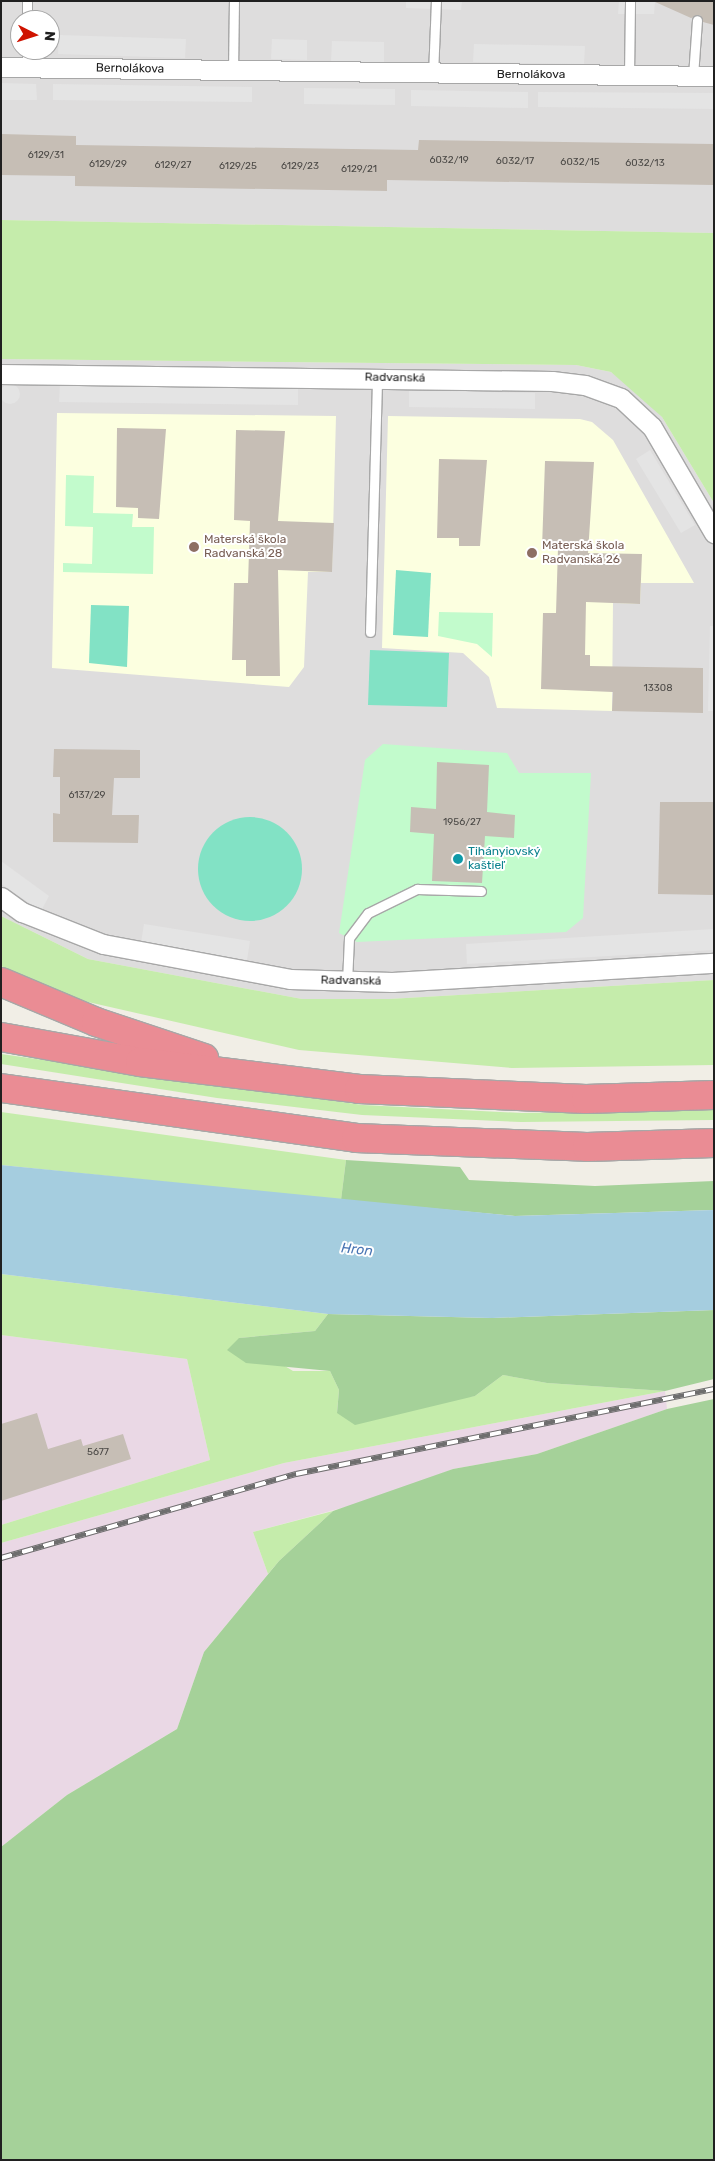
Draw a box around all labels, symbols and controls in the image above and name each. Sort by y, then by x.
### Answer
north arrow [10,10,60,60]
text: N [41,30,58,42]
street label: Bernolákova [96,61,164,77]
street label: Bernolákova [497,68,565,82]
house number: 6129/31 [28,150,64,162]
house number: 6032/19 [429,155,469,167]
house number: 6032/17 [496,156,534,168]
house number: 6032/15 [560,157,600,169]
house number: 6032/13 [625,158,665,170]
house number: 6129/29 [89,159,127,171]
house number: 6129/27 [154,160,192,172]
house number: 6129/25 [219,161,257,173]
house number: 6129/23 [281,161,319,173]
house number: 6129/21 [341,164,377,176]
street label: Radvanská [365,370,425,386]
place label: Materská škola Radvanská 28 [204,533,286,561]
place label: Materská škola Radvanská 26 [542,539,624,567]
marker: Materská škola Radvanská 28 [188,541,200,553]
marker: Materská škola Radvanská 26 [526,547,538,559]
house number: 13308 [643,683,673,695]
house number: 6137/29 [68,790,106,802]
house number: 1956/27 [443,817,481,829]
place label: Tihányiovský kaštieľ [468,845,540,873]
marker: Tihányiovský kaštieľ [452,853,464,865]
street label: Radvanská [321,973,381,989]
water label: Hron [340,1240,374,1260]
house number: 5677 [87,1447,109,1459]

